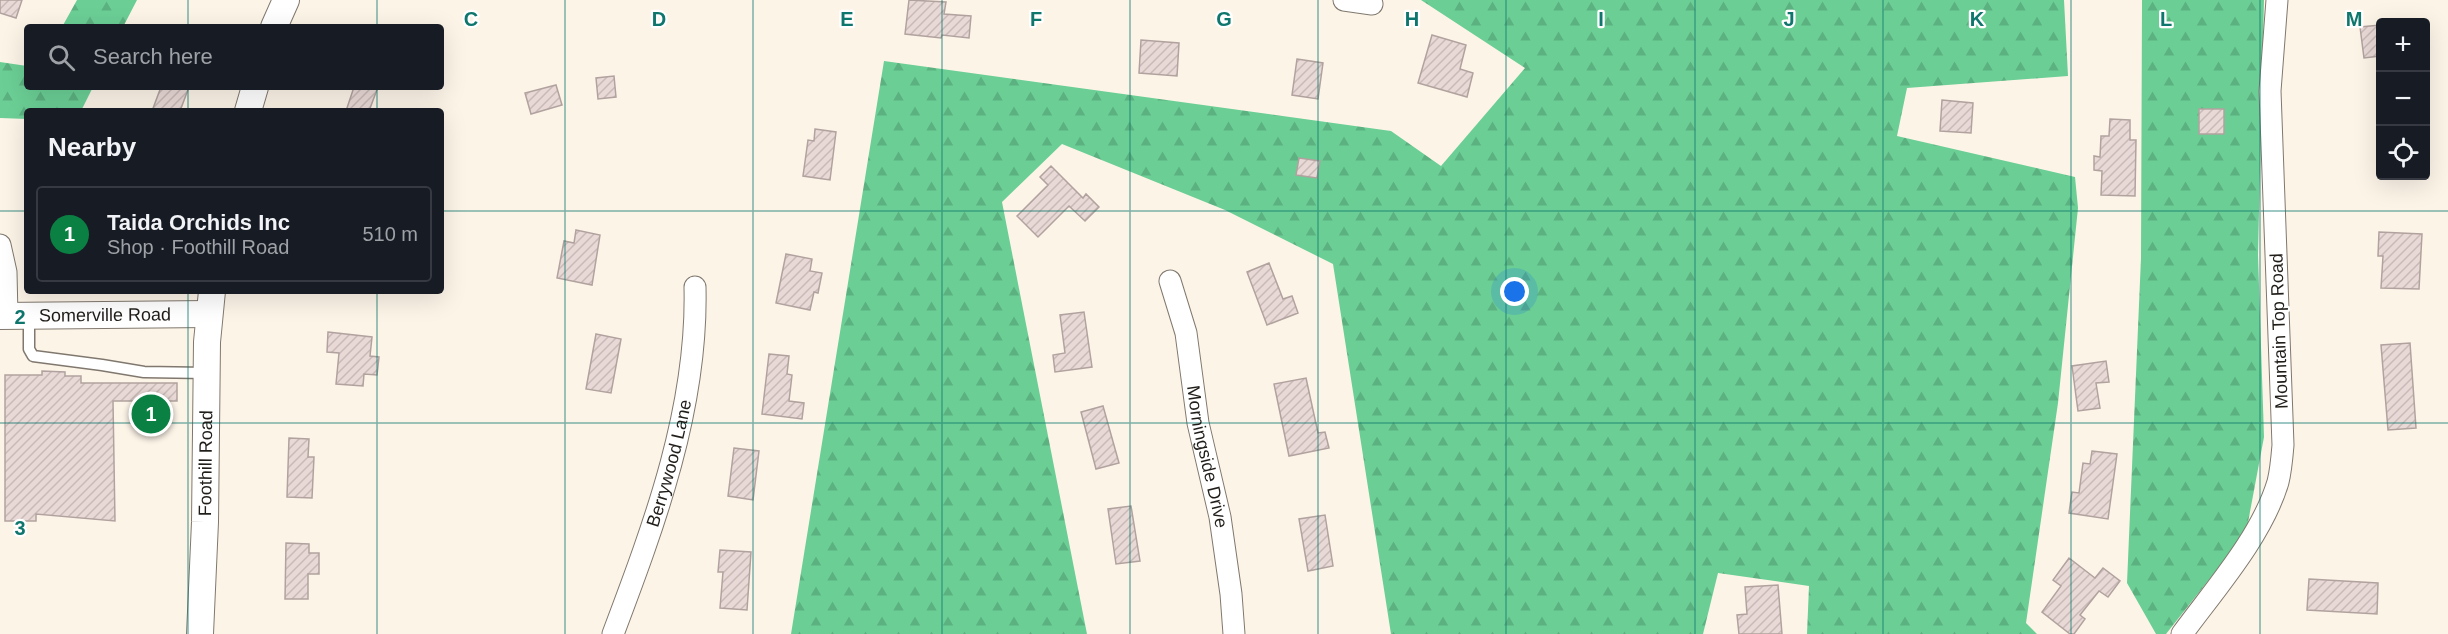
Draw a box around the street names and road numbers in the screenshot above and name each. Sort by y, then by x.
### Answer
street label: Mountain Top Road [2266,253,2292,409]
street label: Somerville Road [39,304,171,326]
street label: Morningside Drive [1183,384,1231,529]
street label: Berrywood Lane [642,398,695,530]
street label: Foothill Road [195,410,216,516]

